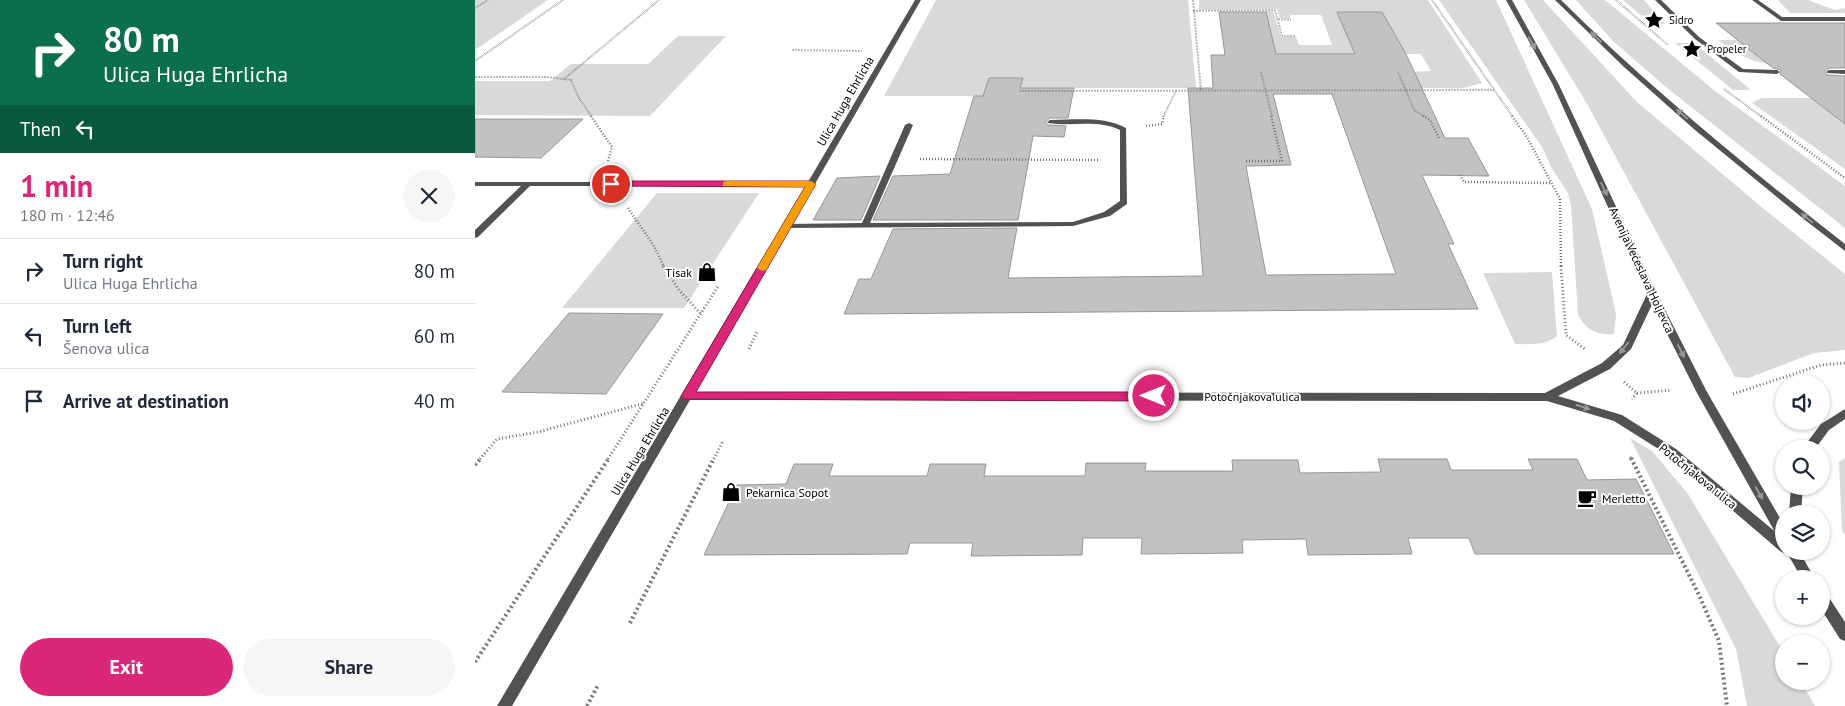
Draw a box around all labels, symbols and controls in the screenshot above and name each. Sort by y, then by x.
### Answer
place icon: Sidro [1643,9,1665,31]
place label: Sidro [1669,13,1693,27]
text: 80 m [103,16,180,62]
icon: right [20,20,85,85]
one-way arrow [1590,31,1602,43]
one-way arrow [1528,36,1537,49]
place icon: Propeler [1681,38,1703,60]
place label: Propeler [1707,42,1747,56]
street label: Ulica Huga Ehrlicha [813,53,877,148]
text: Ulica Huga Ehrlicha [103,60,288,88]
one-way arrow [1676,108,1688,120]
icon: left [71,115,99,143]
text: Then [20,117,61,141]
pin [590,163,632,205]
text: 1 min [20,166,93,205]
button: close [403,170,455,222]
icon: arrive [597,170,625,198]
one-way arrow [1599,181,1608,196]
text: 180 m · 12:46 [20,205,115,225]
street label: Avenija Većeslava Holjevca [1606,205,1678,335]
one-way arrow [1801,212,1814,223]
text: Turn right [63,249,143,273]
icon: right [20,257,48,285]
text: 80 m [414,259,455,283]
shop icon: Tisak [696,261,718,283]
place label: Tisak [665,265,692,280]
text: Ulica Huga Ehrlicha [63,273,198,293]
text: Turn left [63,314,132,338]
icon: left [20,322,48,350]
text: 60 m [414,324,455,348]
text: Šenova ulica [63,338,149,358]
one-way arrow [1619,341,1630,354]
one-way arrow [1677,344,1685,358]
position arrow [1127,369,1179,421]
map controls [1775,375,1830,690]
button: sound [1775,375,1830,430]
icon: arrive [20,387,48,415]
text: Arrive at destination [63,389,229,413]
text: 40 m [414,389,455,413]
street label: Potočnjakova ulica [1204,389,1300,404]
street label: Ulica Huga Ehrlicha [608,404,672,498]
one-way arrow [1575,404,1590,412]
street label: Potočnjakova ulica [1656,440,1740,512]
button: search [1775,440,1830,495]
shop icon: Pekarnica Sopot [720,481,742,503]
place label: Pekarnica Sopot [746,485,828,500]
one-way arrow [1755,486,1763,501]
cafe icon: Merletto [1576,487,1598,509]
place label: Merletto [1602,491,1646,506]
button: layers [1775,505,1830,560]
button: + [1775,570,1830,625]
button: − [1775,635,1830,690]
button: Exit [20,638,233,696]
button: Share [243,638,455,696]

